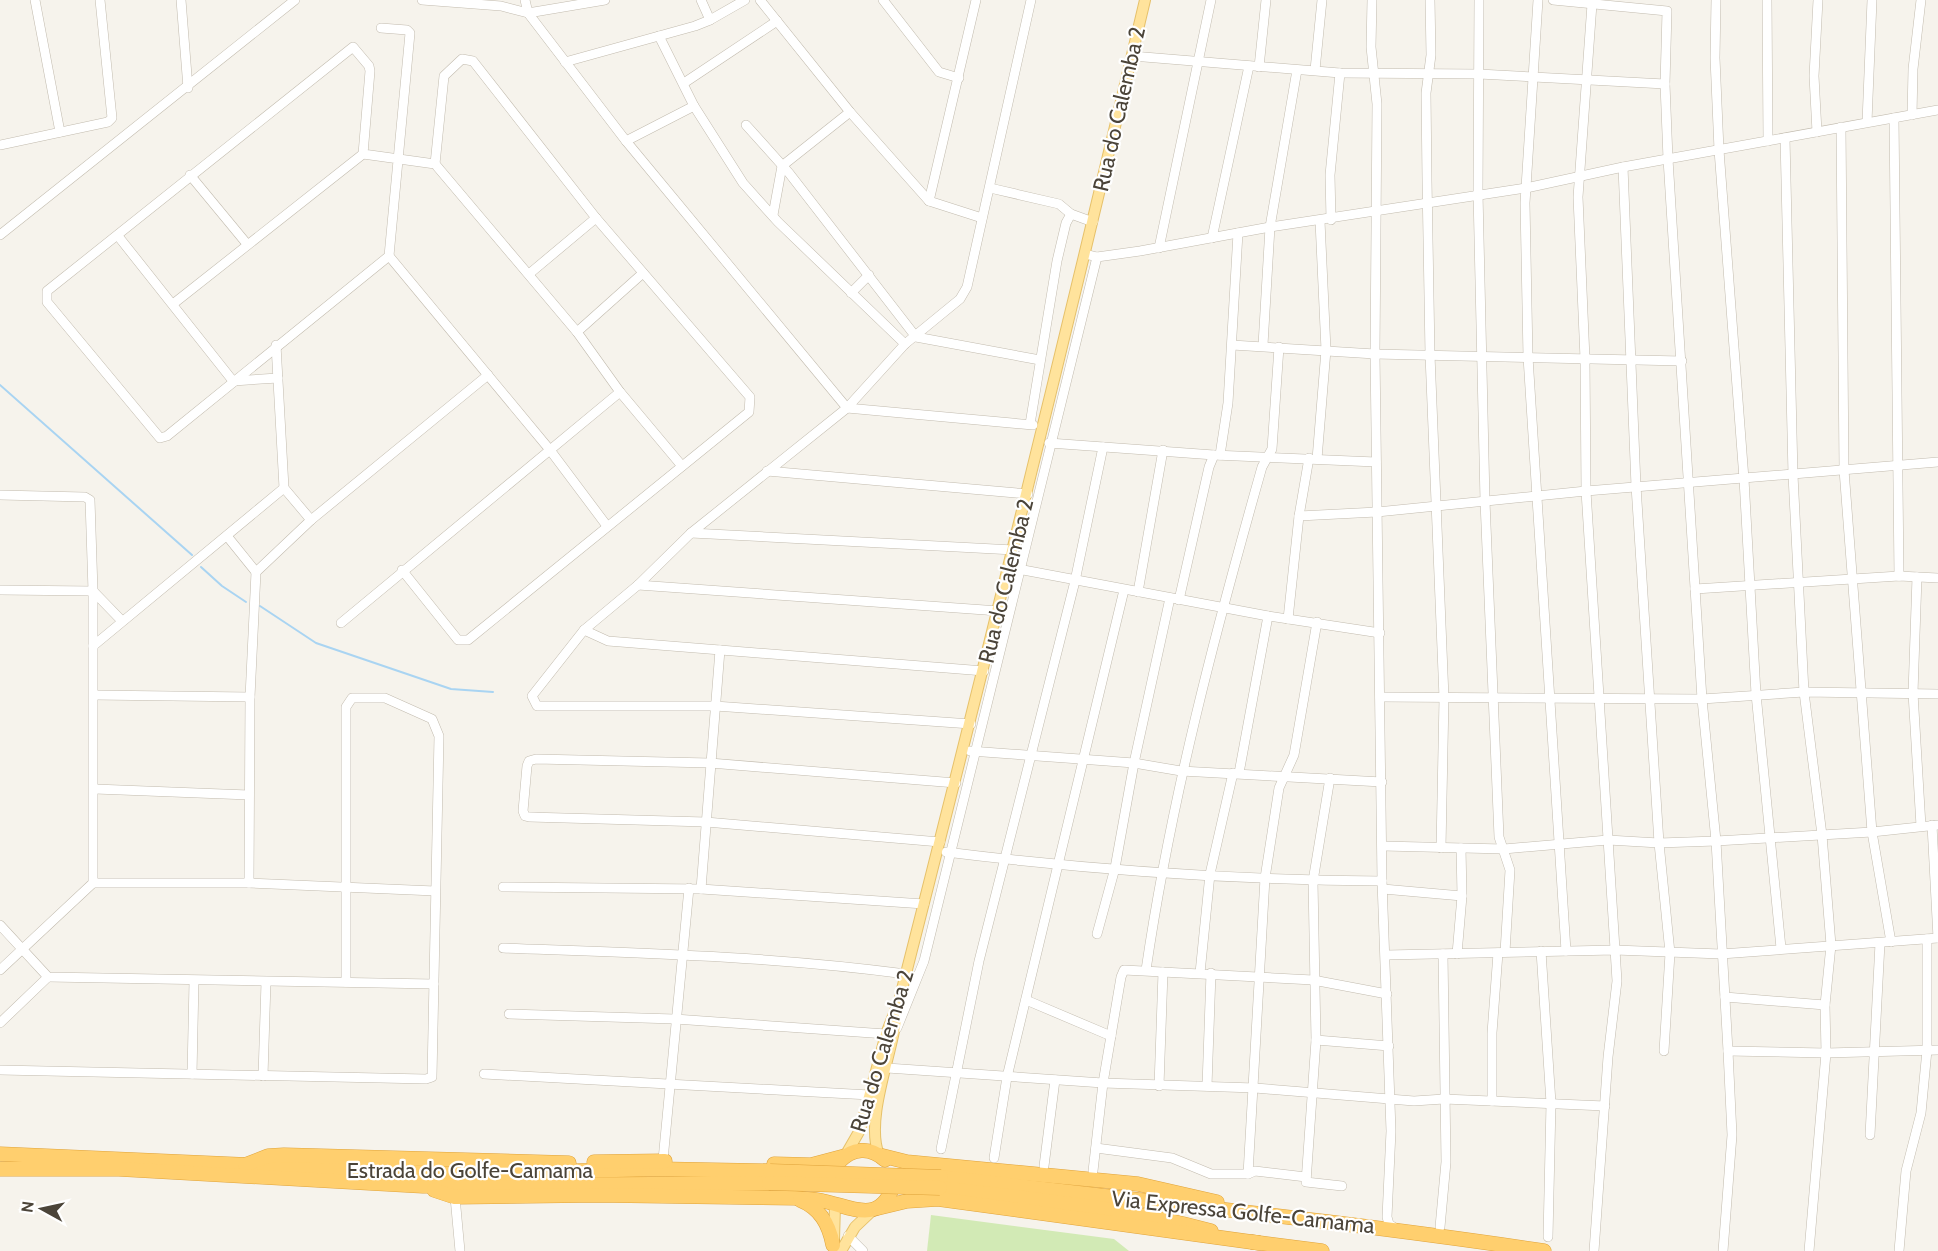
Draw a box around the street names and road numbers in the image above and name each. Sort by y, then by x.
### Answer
street label: Rua do Calemba 2 [1087,24,1151,194]
street label: Rua do Calemba 2 [973,496,1039,666]
street label: Rua do Calemba 2 [844,967,920,1135]
street label: Estrada do Golfe-Camama [347,1157,594,1184]
street label: Via Expressa Golfe-Camama [1110,1185,1376,1239]

